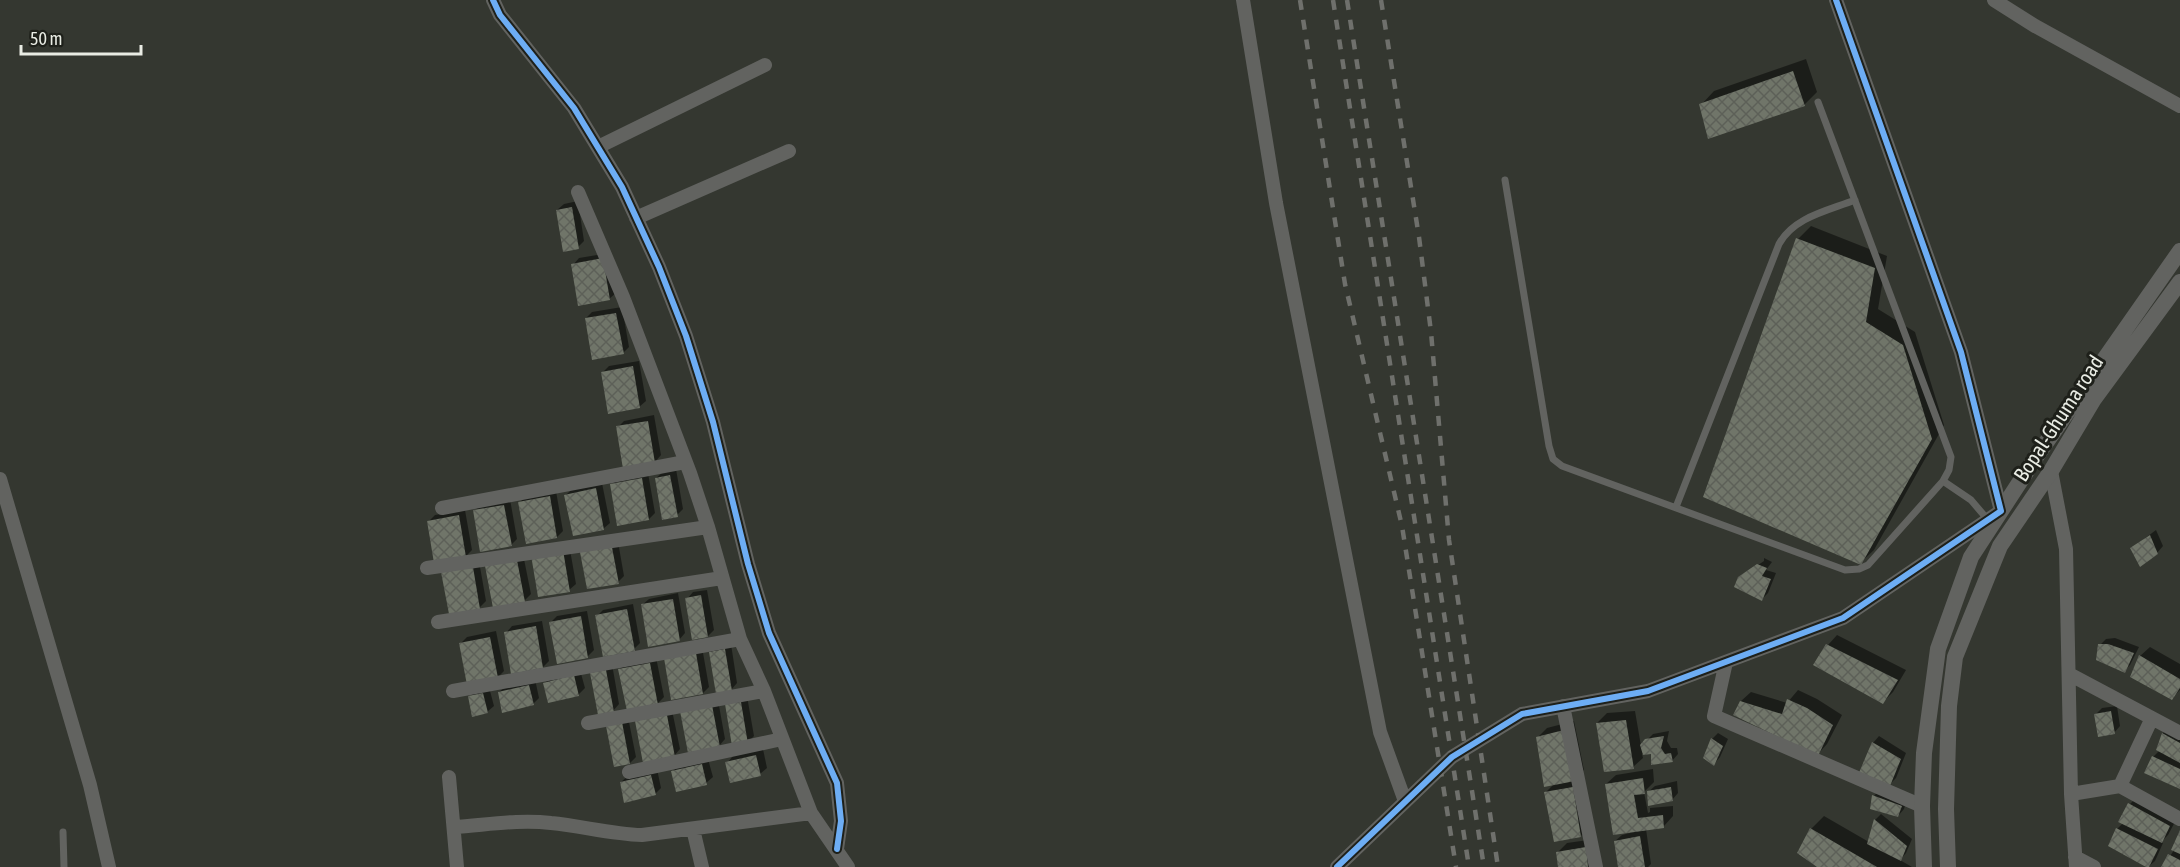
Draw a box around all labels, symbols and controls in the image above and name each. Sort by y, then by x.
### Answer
scale bar [21,18,141,56]
text: 50 m [30,28,62,49]
street label: Bopal-Ghuma road [2008,351,2108,485]

